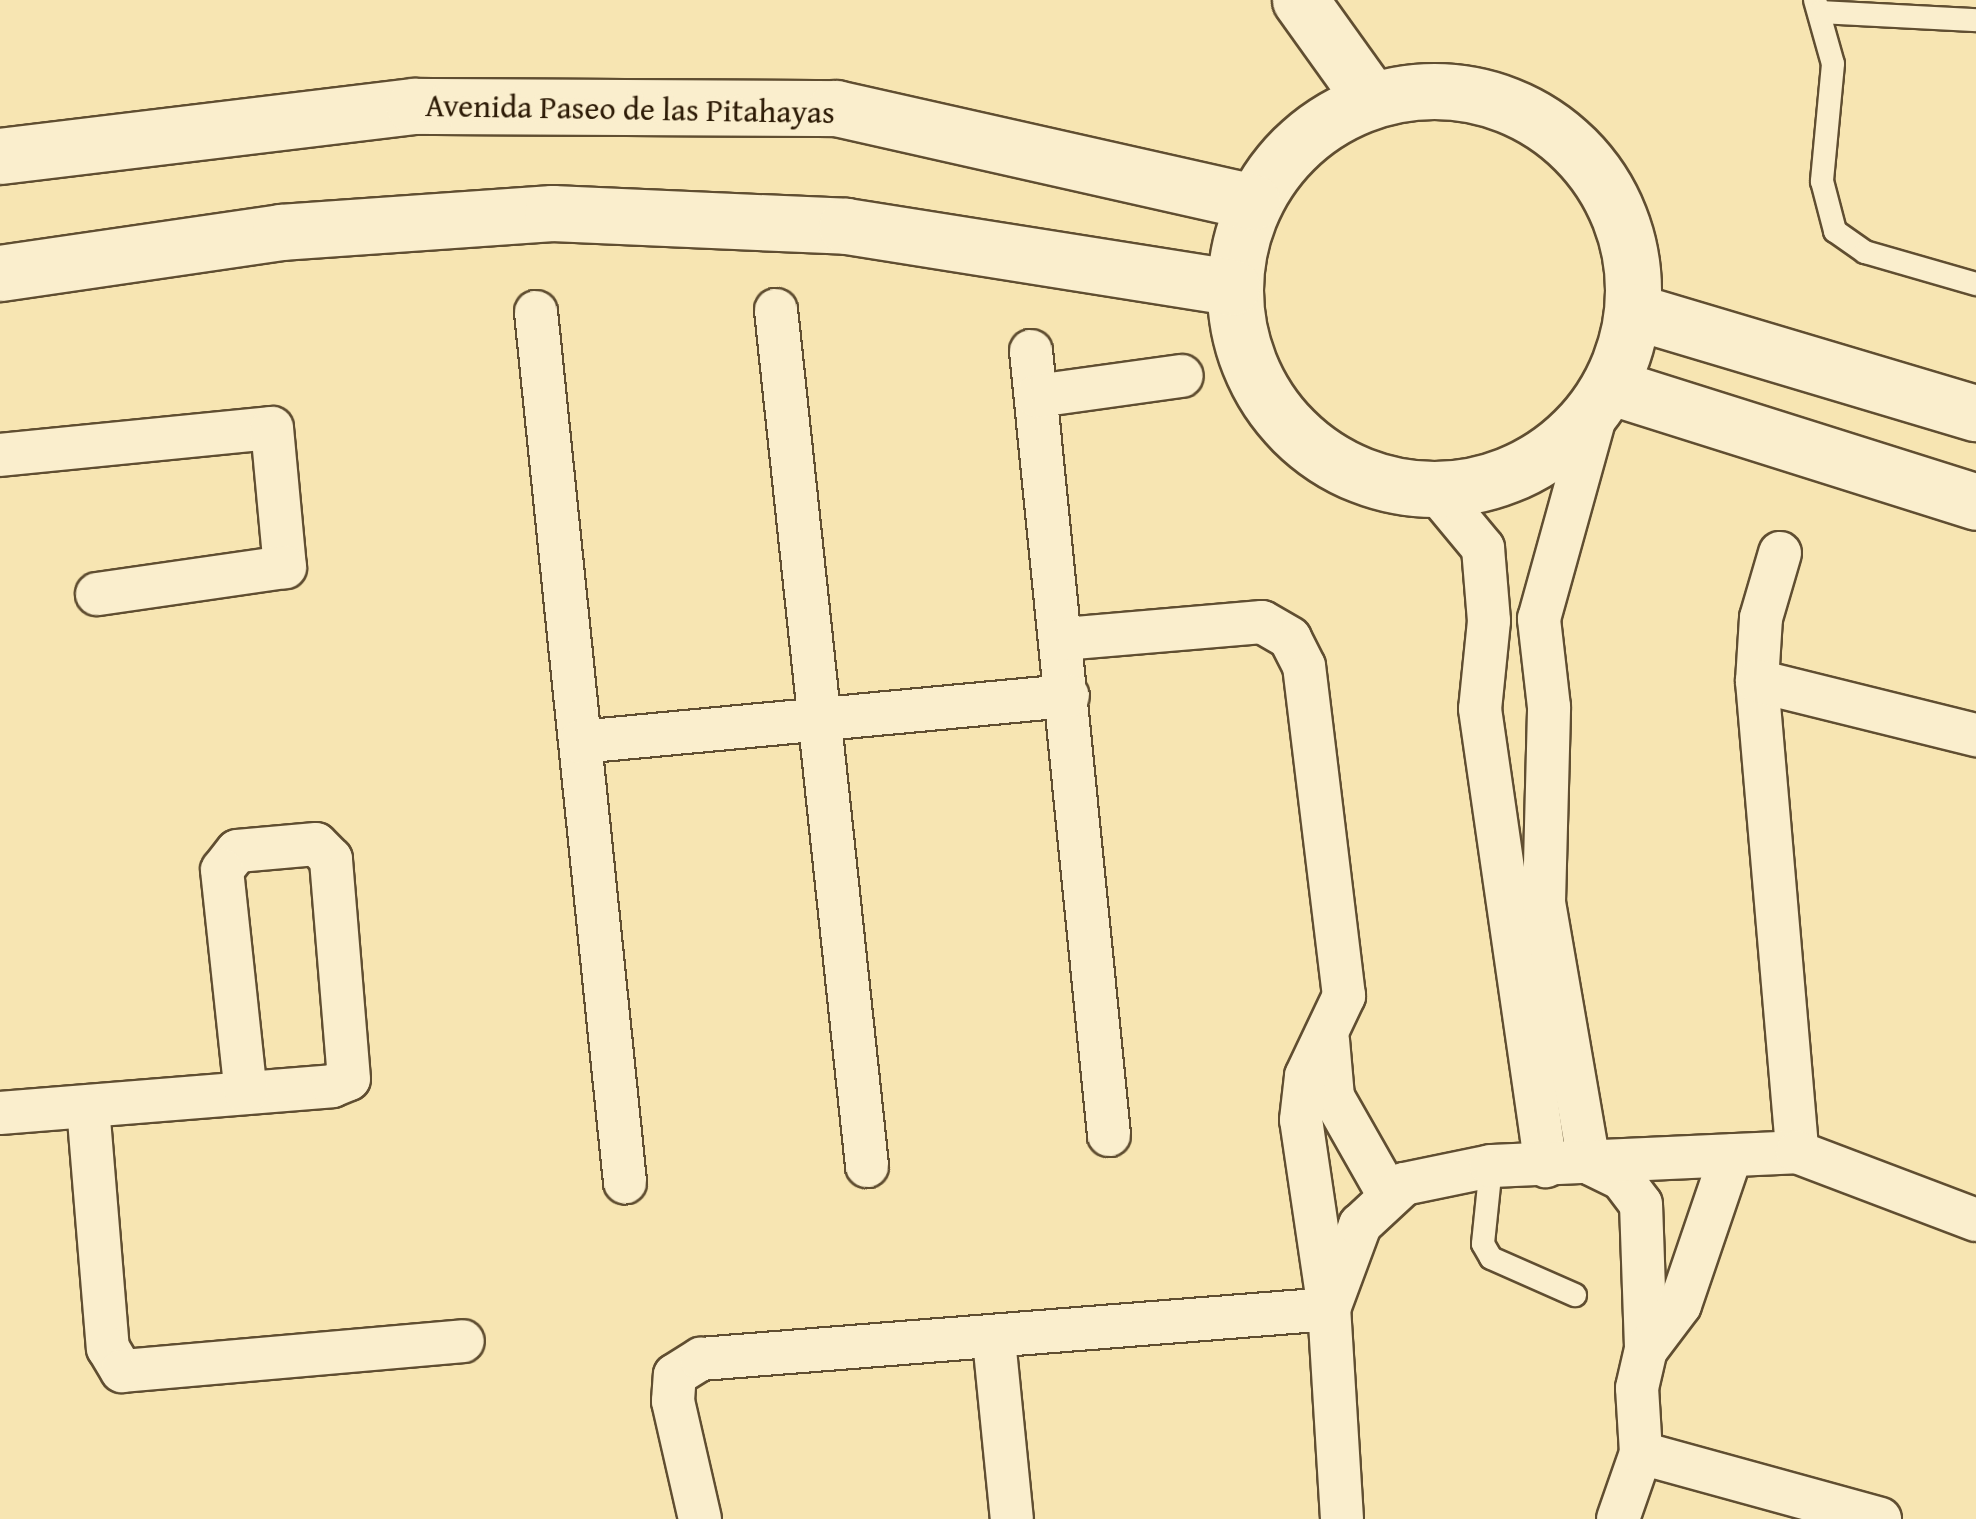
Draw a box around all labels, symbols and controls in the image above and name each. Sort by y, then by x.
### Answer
street label: Avenida Paseo de las Pitahayas [425,86,835,132]

